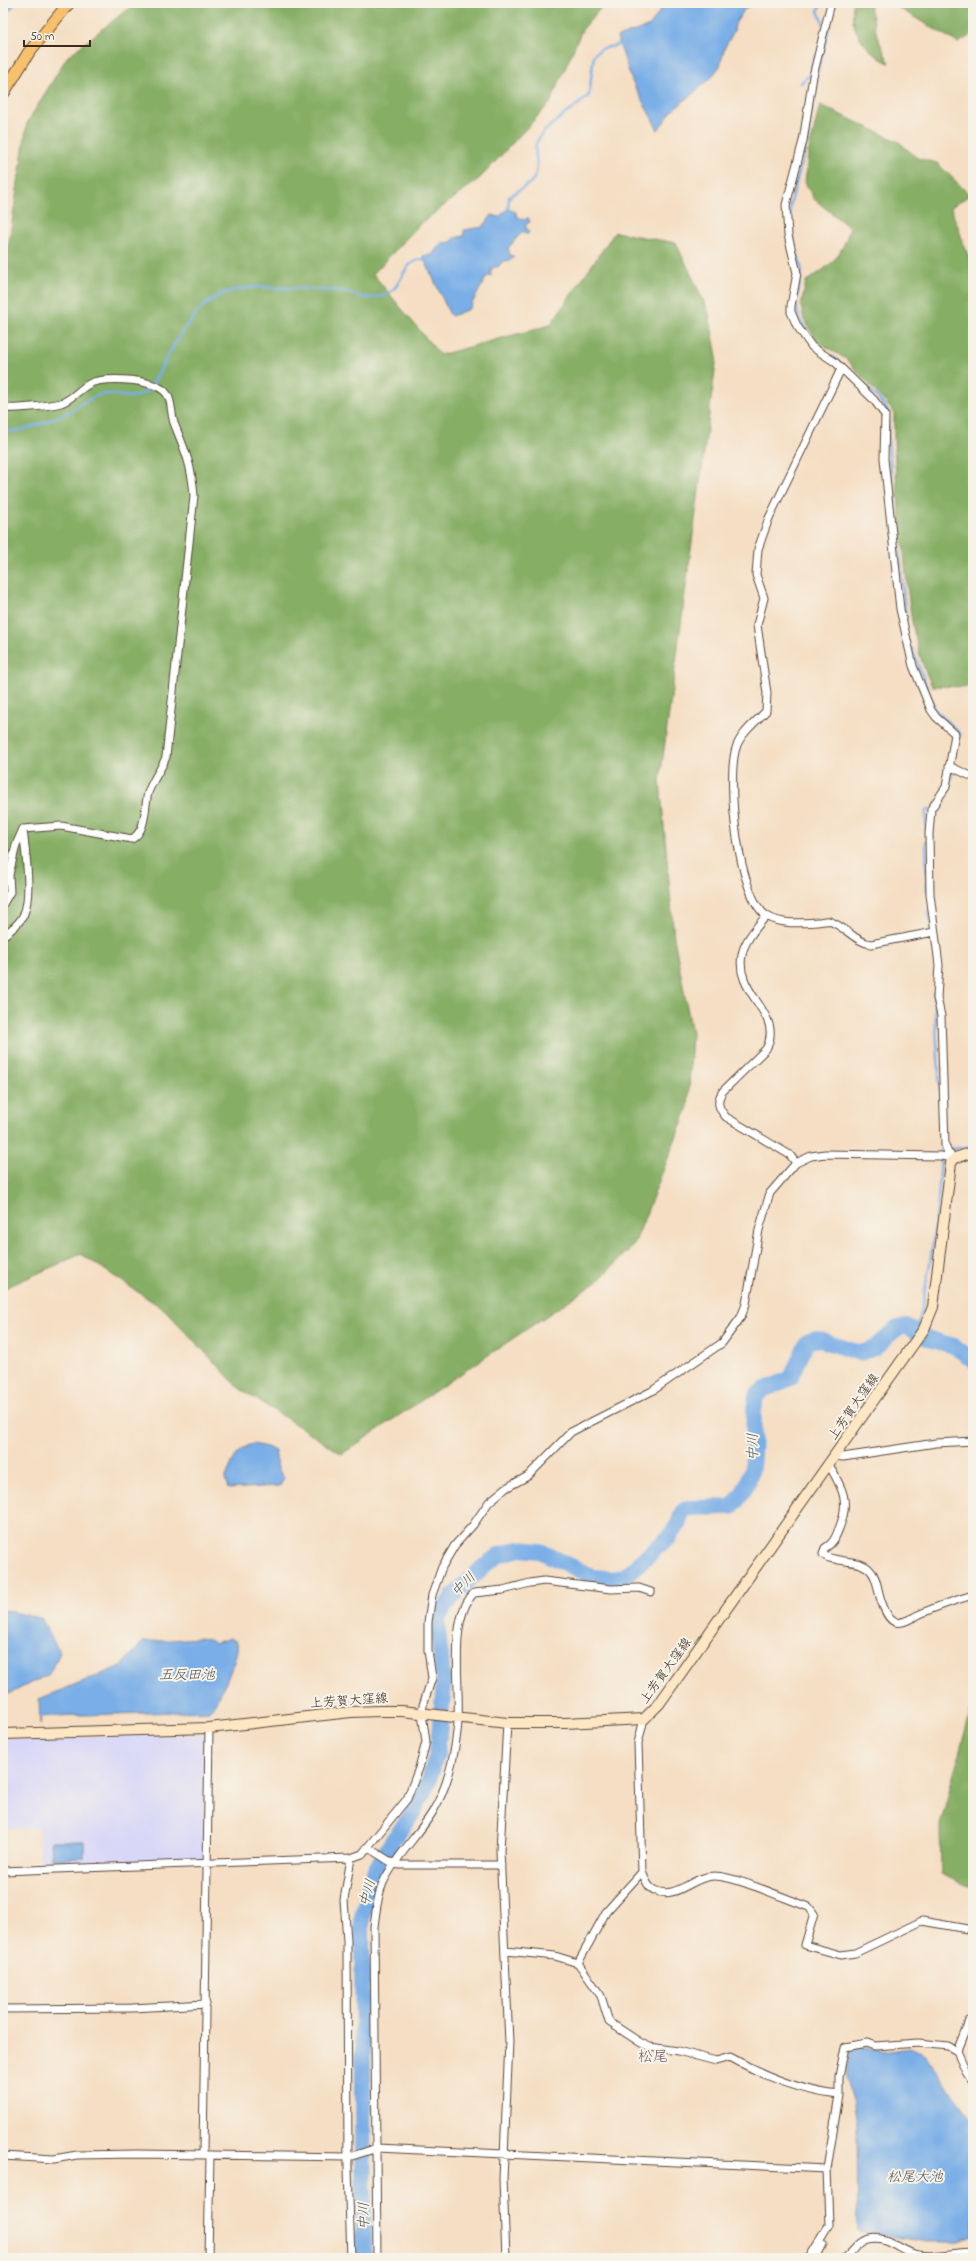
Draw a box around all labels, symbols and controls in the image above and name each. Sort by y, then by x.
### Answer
scale bar [24,22,90,48]
text: 50 m [30,28,54,46]
street label: 上芳賀大窪線 [824,1369,885,1444]
water label: 中川 [743,1433,764,1461]
water label: 中川 [447,1568,481,1602]
street label: 上芳賀大窪線 [635,1633,697,1708]
water label: 五反田池 [159,1665,216,1686]
street label: 上芳賀大窪線 [309,1689,390,1713]
water label: 中川 [354,1877,382,1909]
district label: 松尾 [638,2046,668,2068]
water label: 松尾大池 [887,2167,944,2188]
water label: 中川 [354,2202,375,2230]

